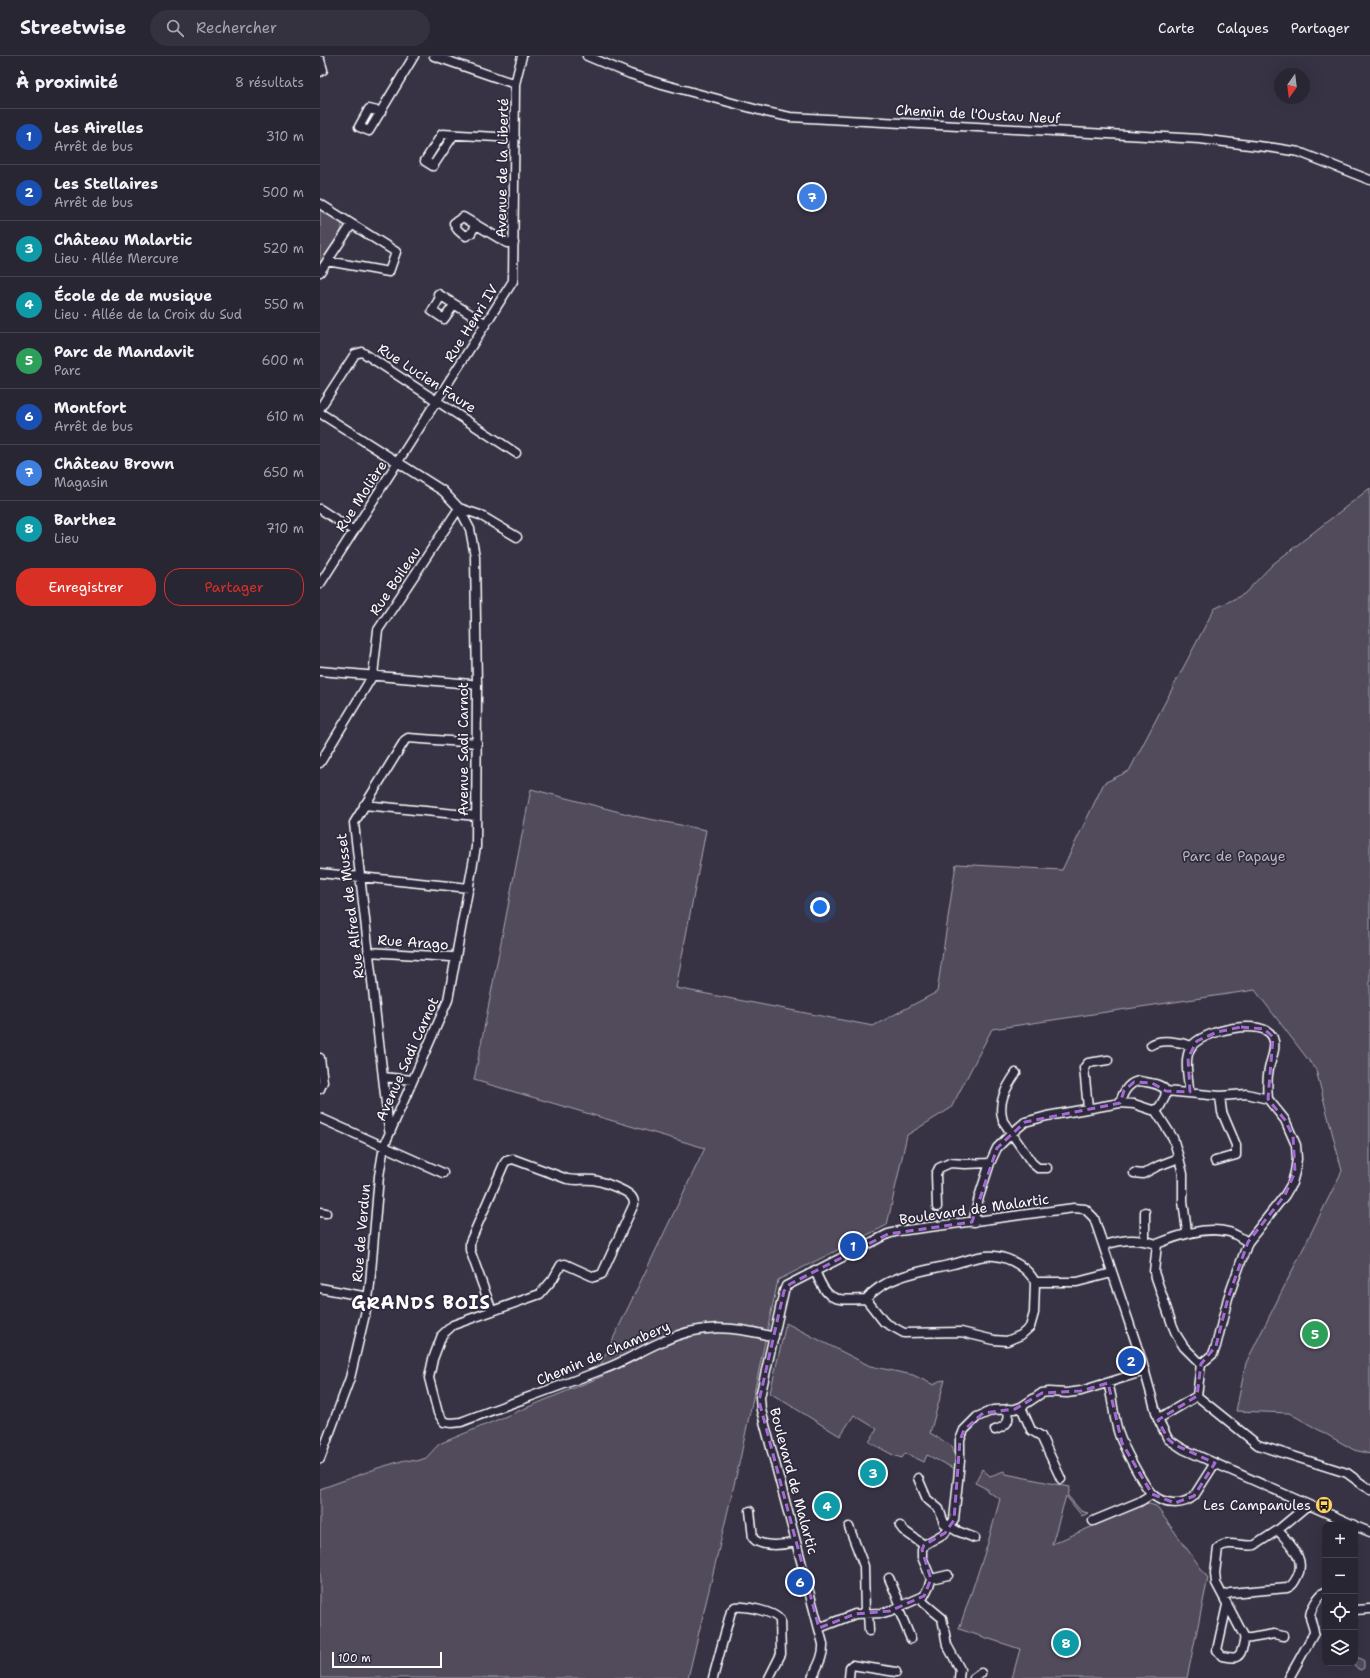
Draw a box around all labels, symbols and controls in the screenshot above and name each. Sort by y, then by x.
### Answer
search box [150,10,430,46]
text: Streetwise [20,15,126,40]
icon: search [164,17,186,39]
text: Rechercher [196,18,277,38]
text: Carte [1158,19,1195,37]
text: Calques [1217,19,1269,37]
text: Partager [1291,19,1350,37]
north arrow [1274,68,1310,104]
text: À proximité [16,71,118,93]
text: 8 résultats [235,74,304,91]
street label: Avenue de la Liberté [492,98,512,238]
street label: Chemin de l'Oustau Neuf [895,101,1062,127]
text: Les Airelles [54,118,143,138]
text: 1 [26,128,32,145]
text: 310 m [266,128,304,145]
text: Arrêt de bus [54,138,133,155]
text: Les Stellaires [54,174,158,194]
pin: 7 [799,182,825,212]
text: 2 [24,184,34,201]
text: 500 m [262,184,304,201]
text: Arrêt de bus [54,194,133,211]
text: Château Malartic [54,230,193,250]
text: 3 [24,240,34,257]
text: 520 m [263,240,304,257]
text: Lieu · Allée Mercure [54,250,179,267]
street label: Rue Henri IV [440,280,502,365]
text: École de de musique [54,286,212,306]
text: 4 [24,296,34,313]
text: 550 m [264,296,304,313]
text: Lieu · Allée de la Croix du Sud [54,306,242,323]
street label: Rue Lucien Faure [374,339,480,417]
text: Parc de Mandavit [54,342,194,362]
text: 5 [25,352,33,369]
text: 600 m [261,352,304,369]
text: Parc [54,362,81,379]
text: Montfort [54,398,127,418]
text: 6 [24,408,34,425]
text: 610 m [266,408,304,425]
text: Arrêt de bus [54,418,133,435]
text: Château Brown [54,454,174,474]
street label: Rue Molière [331,457,391,535]
text: 7 [24,464,34,481]
text: 650 m [263,464,304,481]
text: Magasin [54,474,108,491]
text: Barthez [54,510,117,530]
text: 8 [24,520,34,537]
text: 710 m [266,520,304,537]
text: Lieu [54,530,79,547]
street label: Rue Boileau [365,543,425,619]
button: Enregistrer [16,568,156,606]
button: Partager [164,568,304,606]
street label: Avenue Sadi Carnot [454,682,472,816]
street label: Rue Alfred de Musset [332,832,368,980]
park label: Parc de Papaye [1182,847,1286,865]
your location [810,897,830,917]
street label: Rue Arago [377,931,449,953]
street label: Avenue Sadi Carnot [372,994,442,1124]
street label: Rue de Verdun [348,1183,374,1283]
street label: Boulevard de Malartic [898,1190,1050,1228]
pin: 1 [840,1231,866,1261]
district label: GRANDS BOIS [351,1291,491,1315]
street label: Chemin de Chambery [534,1317,672,1389]
pin: 5 [1302,1319,1328,1349]
pin: 2 [1118,1346,1144,1376]
street label: Boulevard de Malartic [766,1406,822,1556]
pin: 3 [860,1458,886,1488]
pin: 4 [814,1491,840,1521]
bus stop icon: Les Campanules [1314,1495,1334,1515]
place label: Les Campanules [1203,1496,1311,1514]
map controls [1322,1522,1358,1666]
button: + [1322,1522,1358,1558]
button: − [1322,1558,1358,1594]
pin: 6 [787,1567,813,1597]
button: locate [1322,1594,1358,1630]
pin: 8 [1053,1628,1079,1658]
button: layers [1322,1630,1358,1666]
scale bar [332,1650,442,1669]
text: 100 m [338,1651,371,1666]

